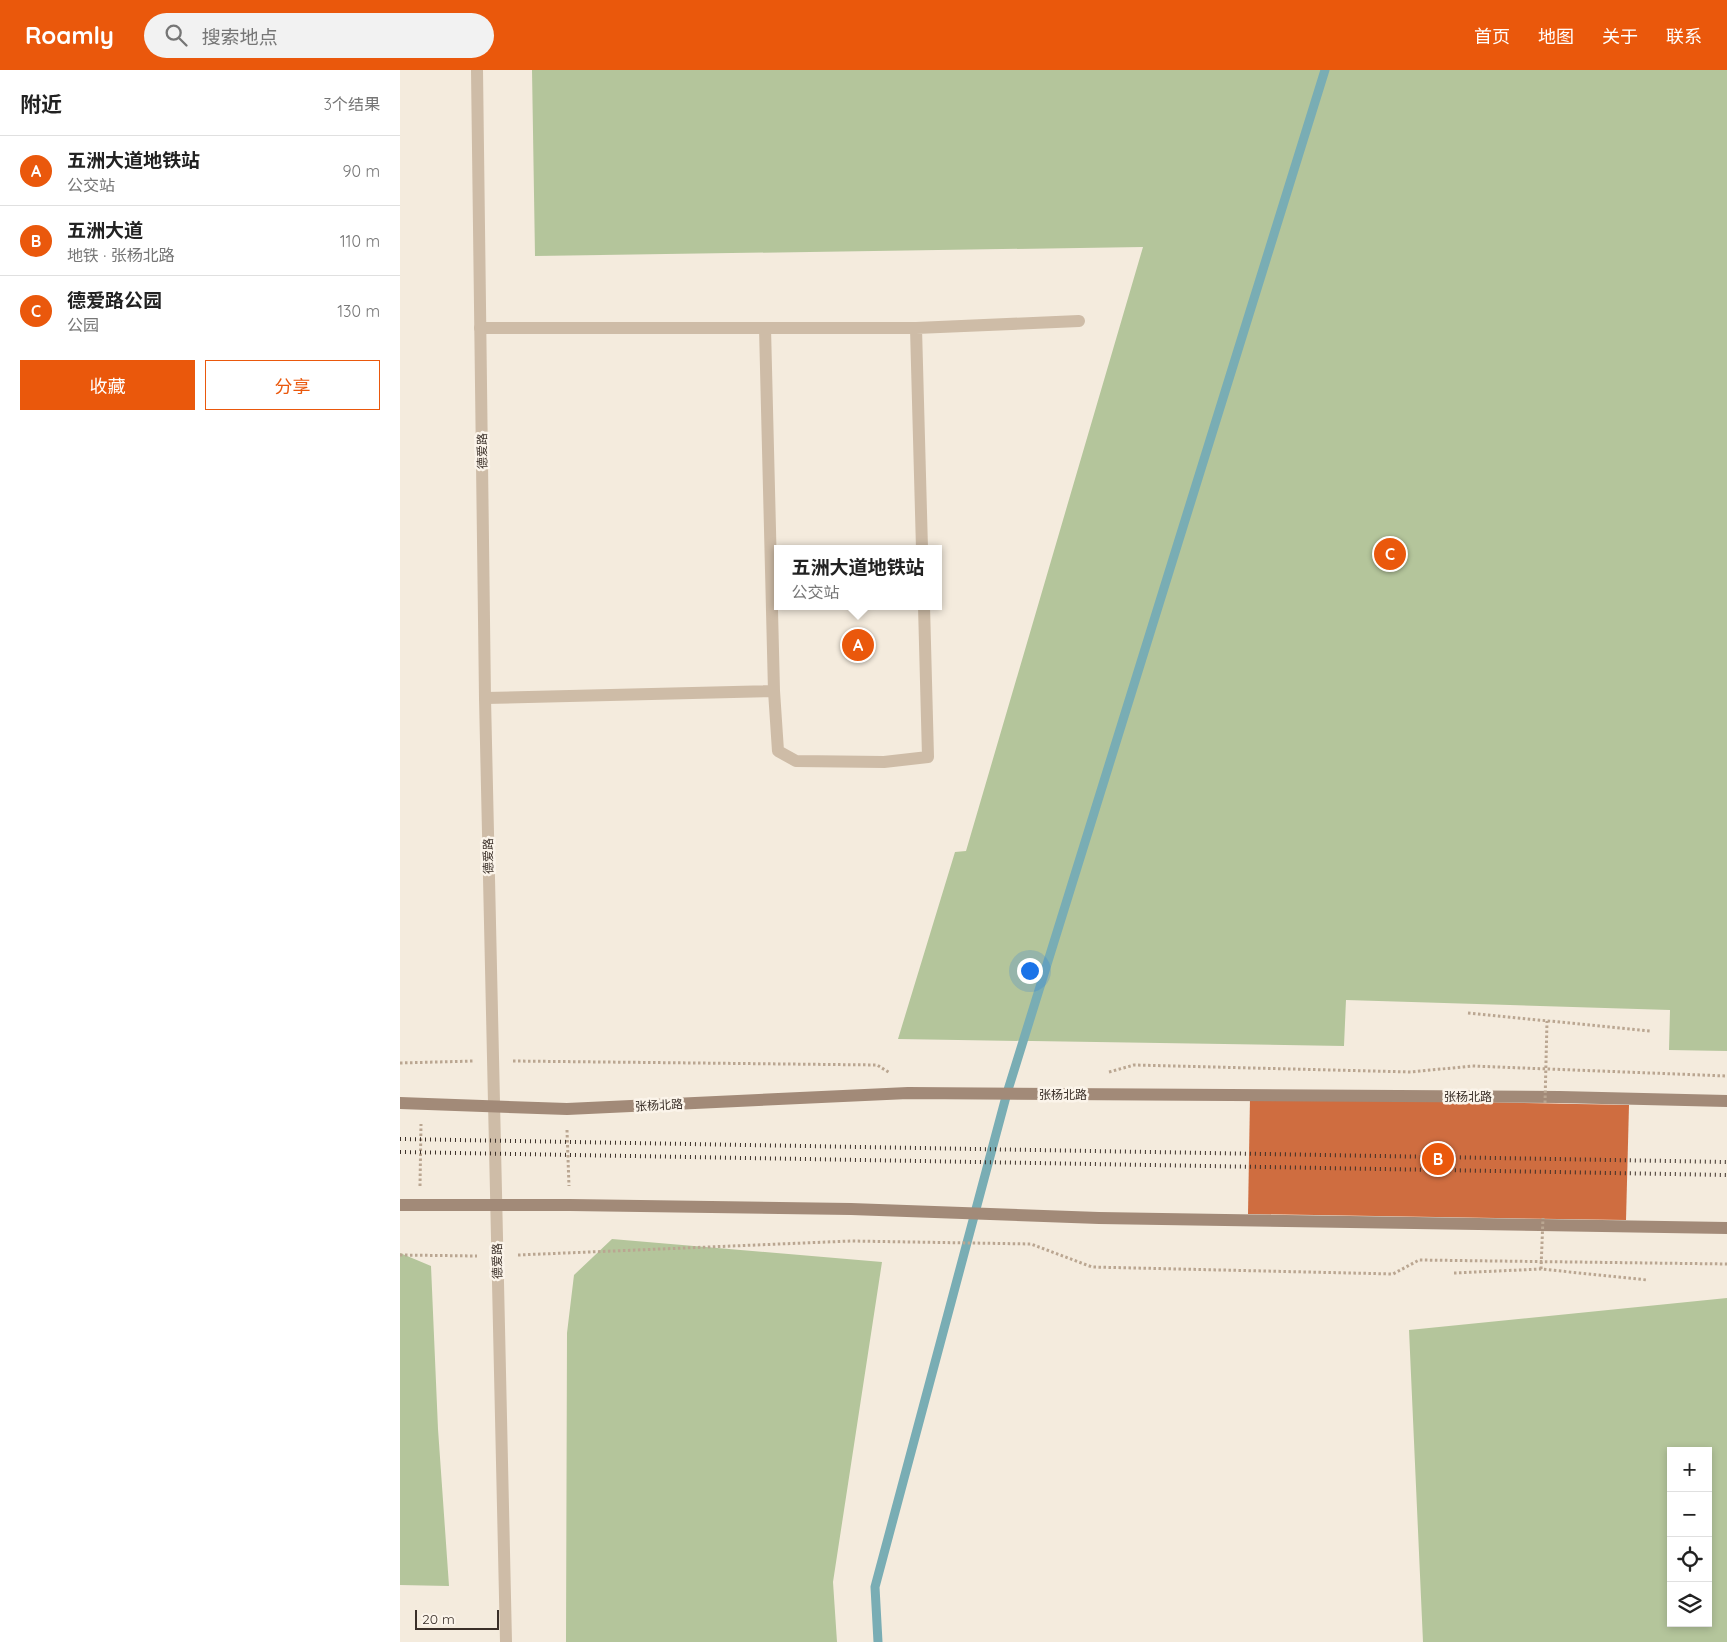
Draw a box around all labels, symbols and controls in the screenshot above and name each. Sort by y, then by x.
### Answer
search box [144,13,494,58]
text: Roamly [25,20,114,50]
icon: search [162,21,190,49]
text: 搜索地点 [202,25,278,49]
text: 首页 [1474,25,1510,48]
text: 地图 [1538,25,1574,48]
text: 关于 [1602,25,1638,48]
text: 联系 [1666,25,1702,48]
text: 附近 [20,91,62,117]
text: 3个结果 [324,94,380,114]
text: 五洲大道地铁站 [67,148,200,172]
text: A [31,161,41,181]
text: 90 m [343,161,380,181]
text: 公交站 [67,175,115,195]
text: 五洲大道 [67,218,143,242]
text: B [31,231,41,251]
text: 110 m [340,231,380,251]
text: 地铁 · 张杨北路 [67,245,175,265]
text: 德爱路公园 [67,288,162,312]
text: C [31,301,41,321]
text: 130 m [337,301,380,321]
text: 公园 [67,315,99,335]
button: 收藏 [20,360,195,410]
button: 分享 [205,360,380,410]
street label: 德爱路 [474,433,490,469]
pin: C [1374,535,1406,573]
popup [774,545,942,610]
text: 五洲大道地铁站 [791,555,925,579]
text: 公交站 [791,582,840,602]
pin: A [842,626,874,664]
street label: 德爱路 [480,838,496,874]
your location [1017,958,1043,984]
street label: 张杨北路 [1039,1087,1087,1102]
street label: 张杨北路 [1444,1089,1492,1104]
street label: 张杨北路 [635,1096,683,1114]
pin: B [1422,1140,1454,1178]
street label: 德爱路 [489,1243,505,1279]
map controls [1667,1447,1712,1627]
button: + [1667,1447,1712,1492]
button: − [1667,1492,1712,1537]
button: locate [1667,1537,1712,1582]
button: layers [1667,1582,1712,1627]
scale bar [415,1607,499,1630]
text: 20 m [422,1610,455,1628]

